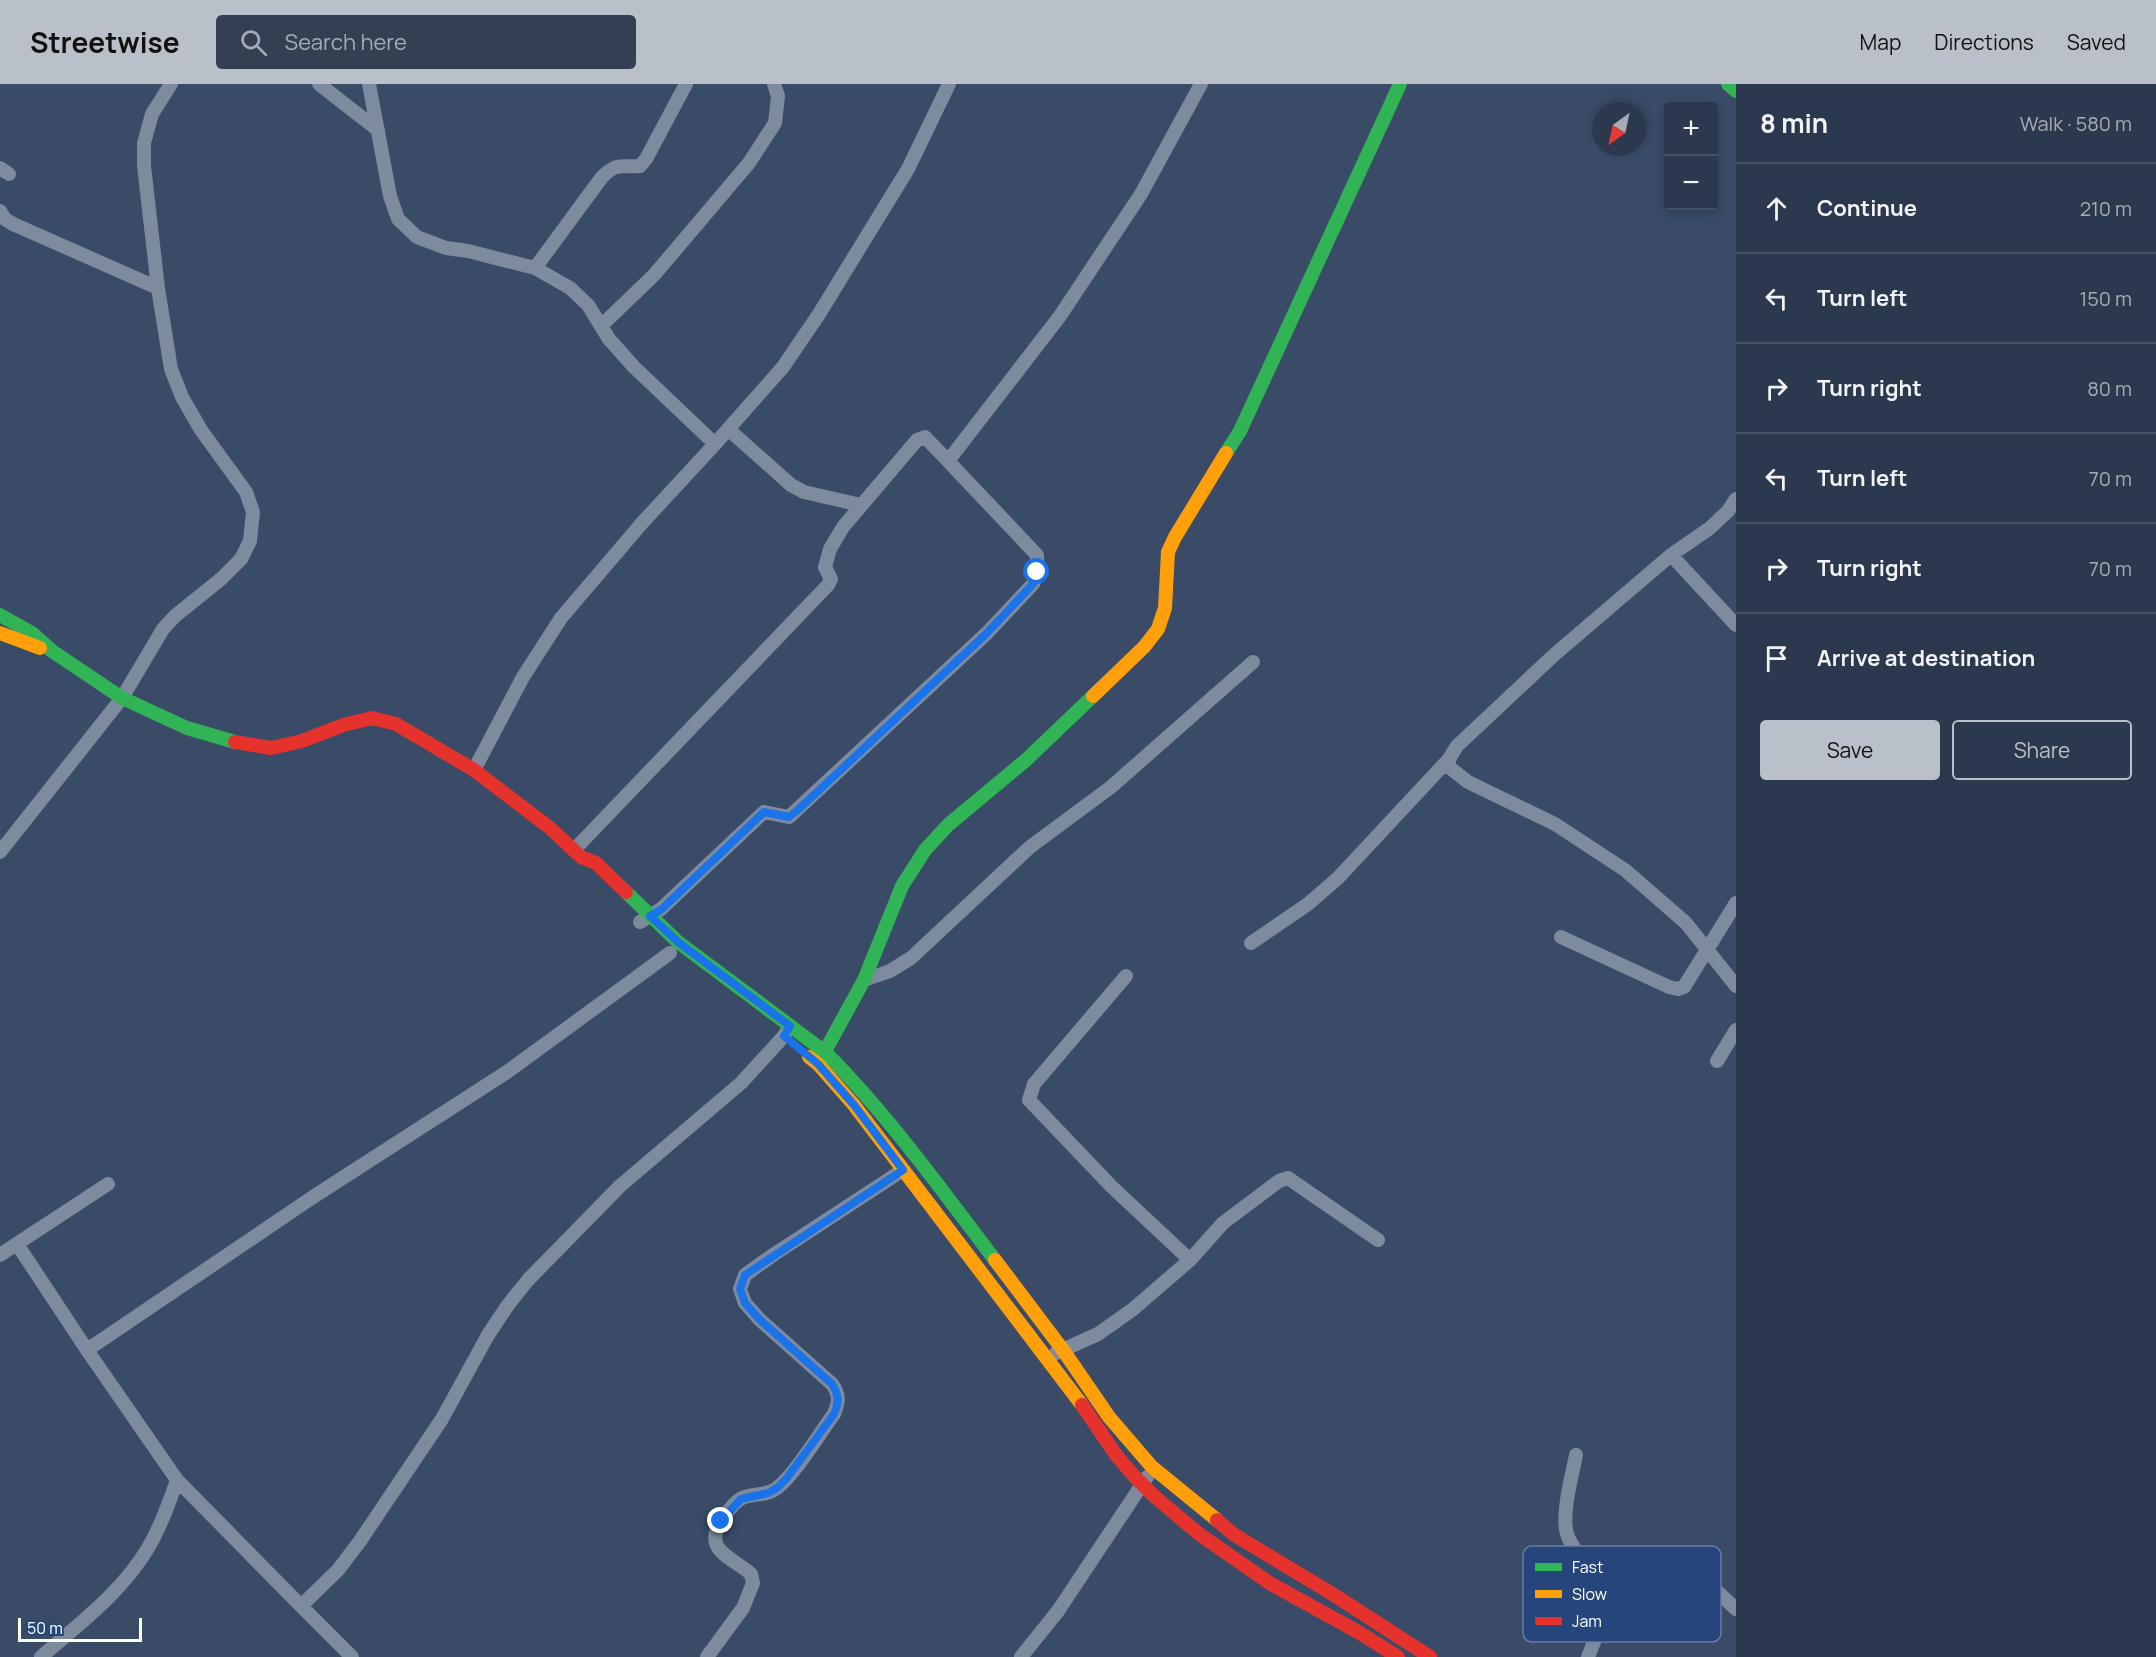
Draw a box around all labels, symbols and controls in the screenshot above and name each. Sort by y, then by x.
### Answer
search box [216,15,636,69]
text: Streetwise [30,23,180,61]
icon: search [237,26,270,59]
text: Search here [285,27,407,57]
text: Map [1860,28,1901,56]
text: Directions [1934,28,2034,56]
text: Saved [2067,28,2126,56]
north arrow [1592,102,1646,156]
map controls [1664,102,1718,210]
button: + [1664,102,1718,156]
text: 8 min [1760,105,1828,141]
text: Walk · 580 m [2020,110,2132,137]
button: − [1664,156,1718,210]
icon: ahead [1760,192,1793,225]
text: Continue [1817,193,1917,223]
text: 210 m [2080,195,2132,222]
icon: left [1760,282,1793,315]
text: Turn left [1817,283,1907,313]
text: 150 m [2079,285,2132,312]
icon: right [1760,372,1793,405]
text: Turn right [1817,373,1922,403]
text: 80 m [2087,375,2132,402]
icon: left [1760,462,1793,495]
text: Turn left [1817,463,1907,493]
text: 70 m [2089,465,2132,492]
icon: right [1760,552,1793,585]
text: Turn right [1817,553,1922,583]
text: 70 m [2089,555,2132,582]
route start [1023,558,1049,584]
icon: arrive [1760,642,1793,675]
text: Arrive at destination [1817,643,2035,673]
button: Save [1760,720,1940,780]
button: Share [1952,720,2132,780]
route end [707,1507,733,1533]
legend [1523,1546,1721,1642]
text: Fast [1572,1556,1603,1578]
text: Slow [1572,1583,1607,1605]
text: Jam [1572,1610,1602,1632]
scale bar [18,1615,142,1642]
text: 50 m [27,1617,63,1639]

